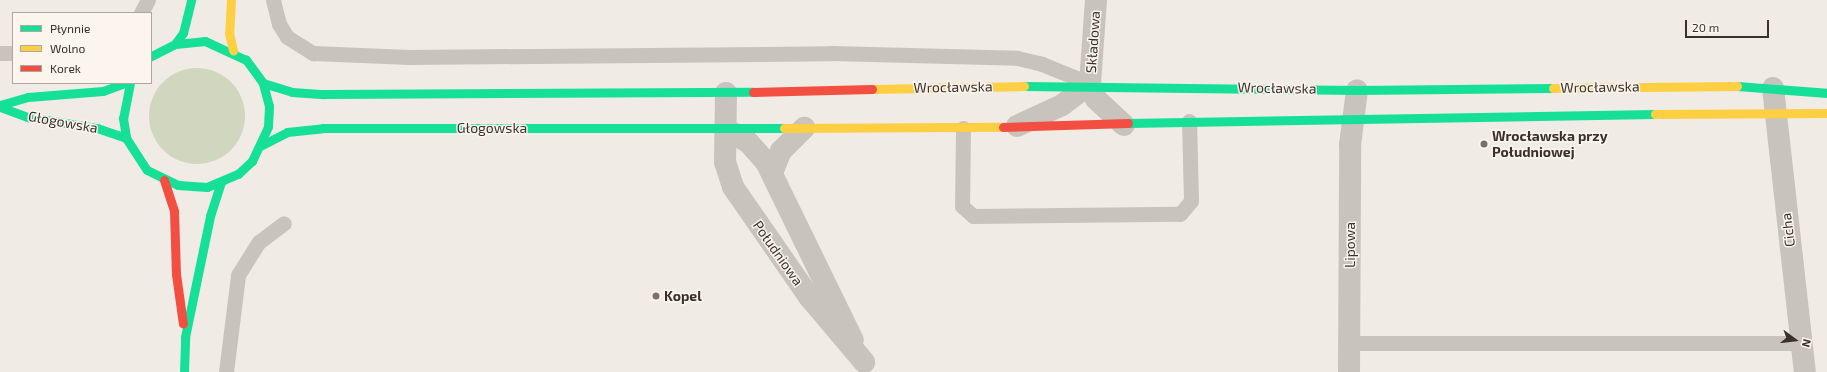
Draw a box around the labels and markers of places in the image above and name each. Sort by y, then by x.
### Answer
place label: Wrocławska przy Południowej [1492,128,1608,160]
marker: Wrocławska przy Południowej [1479,139,1489,149]
place label: Kopel [664,288,702,304]
marker: Kopel [651,291,661,301]

